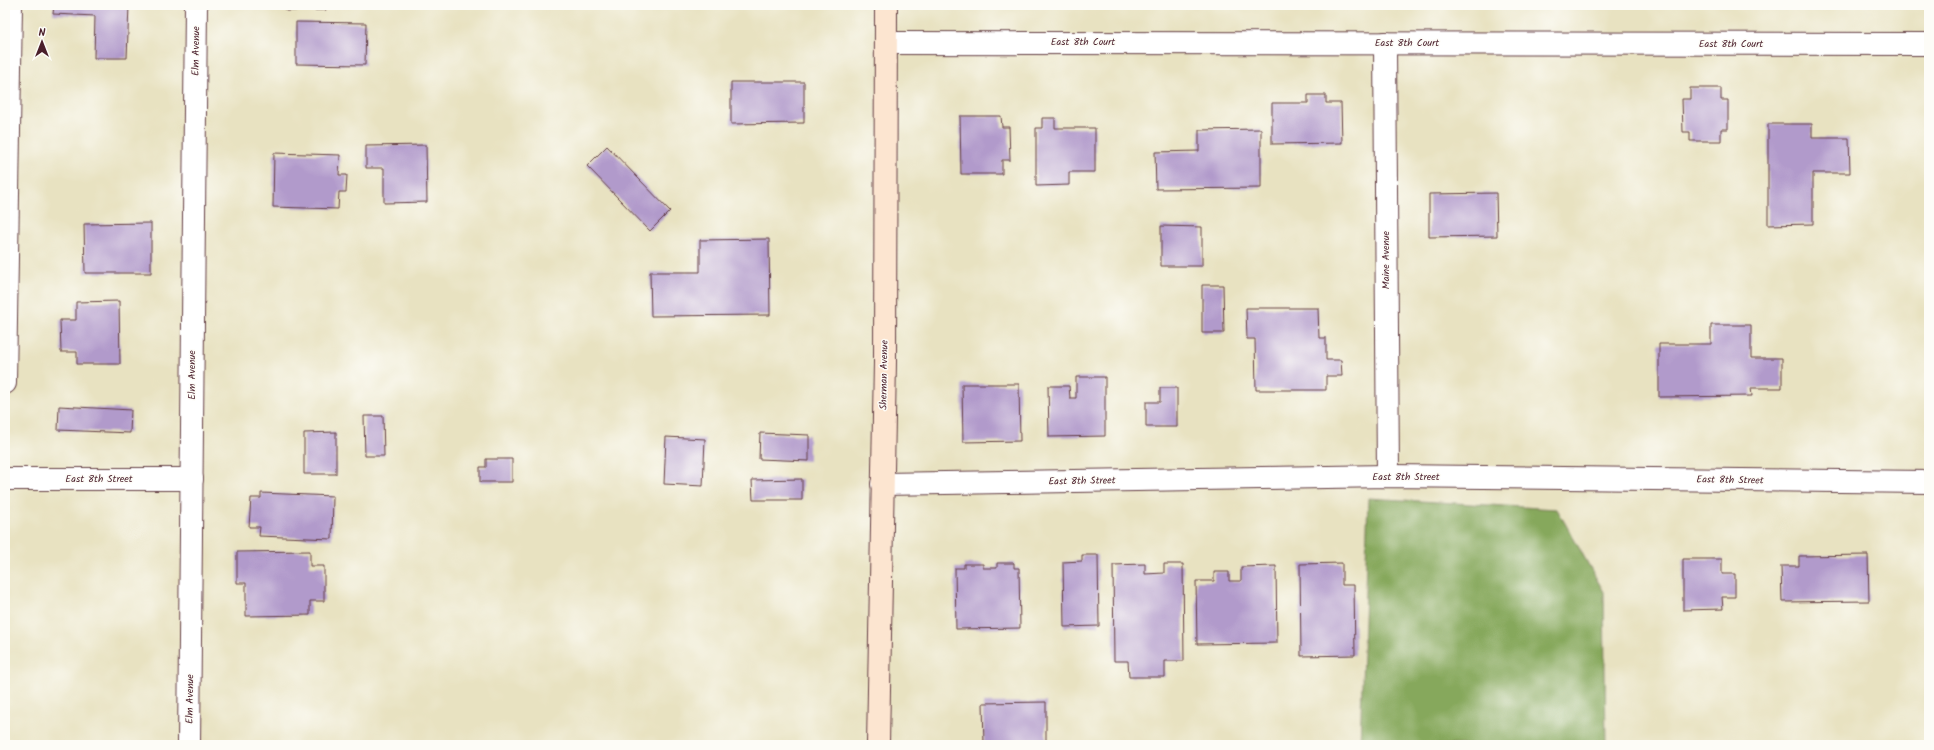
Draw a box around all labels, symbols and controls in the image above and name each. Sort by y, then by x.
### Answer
north arrow [22,22,62,62]
text: N [39,24,46,42]
street label: Elm Avenue [188,26,204,76]
street label: East 8th Court [1051,34,1115,50]
street label: East 8th Court [1375,35,1439,51]
street label: East 8th Court [1699,36,1763,52]
street label: Maine Avenue [1378,230,1394,289]
street label: Sherman Avenue [875,339,893,410]
street label: Elm Avenue [184,350,200,400]
street label: East 8th Street [1372,469,1440,485]
street label: East 8th Street [65,471,133,487]
street label: East 8th Street [1696,471,1764,489]
street label: East 8th Street [1048,472,1116,490]
street label: Elm Avenue [182,674,198,724]

